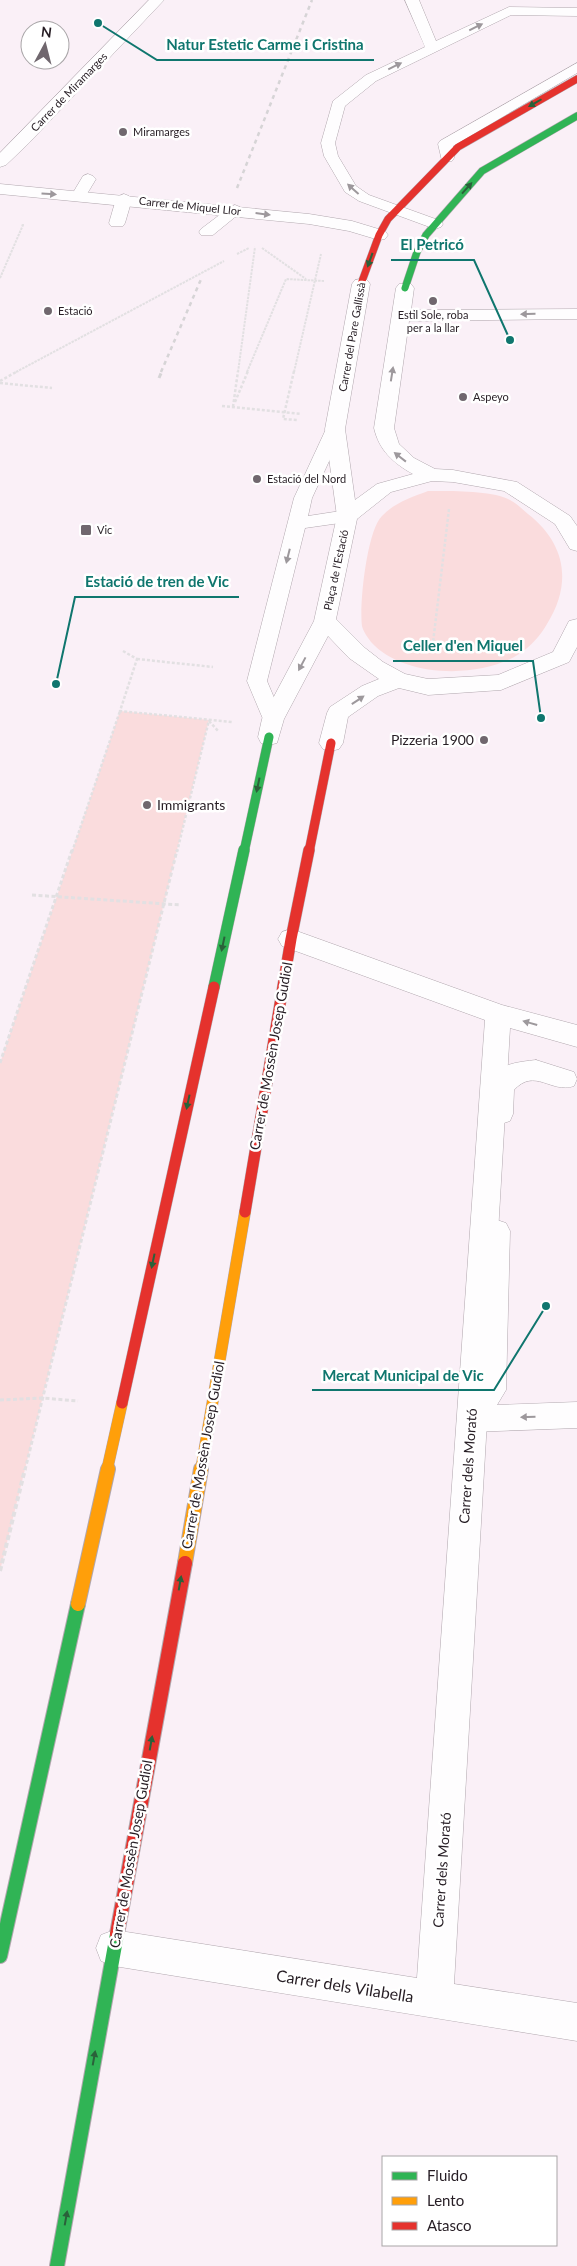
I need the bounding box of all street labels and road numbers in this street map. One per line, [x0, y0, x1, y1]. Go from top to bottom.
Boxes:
street label: Carrer de Miramarges [28, 49, 110, 134]
street label: Carrer de Miquel Llor [138, 194, 242, 217]
street label: Carrer del Pare Gallissà [335, 281, 368, 393]
street label: Plaça de l'Estació [321, 528, 350, 612]
street label: Carrer de Mossèn Josep Gudiol [246, 960, 295, 1151]
street label: Carrer de Mossèn Josep Gudiol [178, 1359, 227, 1550]
street label: Carrer dels Morató [455, 1408, 480, 1524]
street label: Carrer de Mossèn Josep Gudiol [106, 1758, 155, 1949]
street label: Carrer dels Morató [429, 1812, 454, 1928]
street label: Carrer dels Vilabella [275, 1965, 415, 2006]

